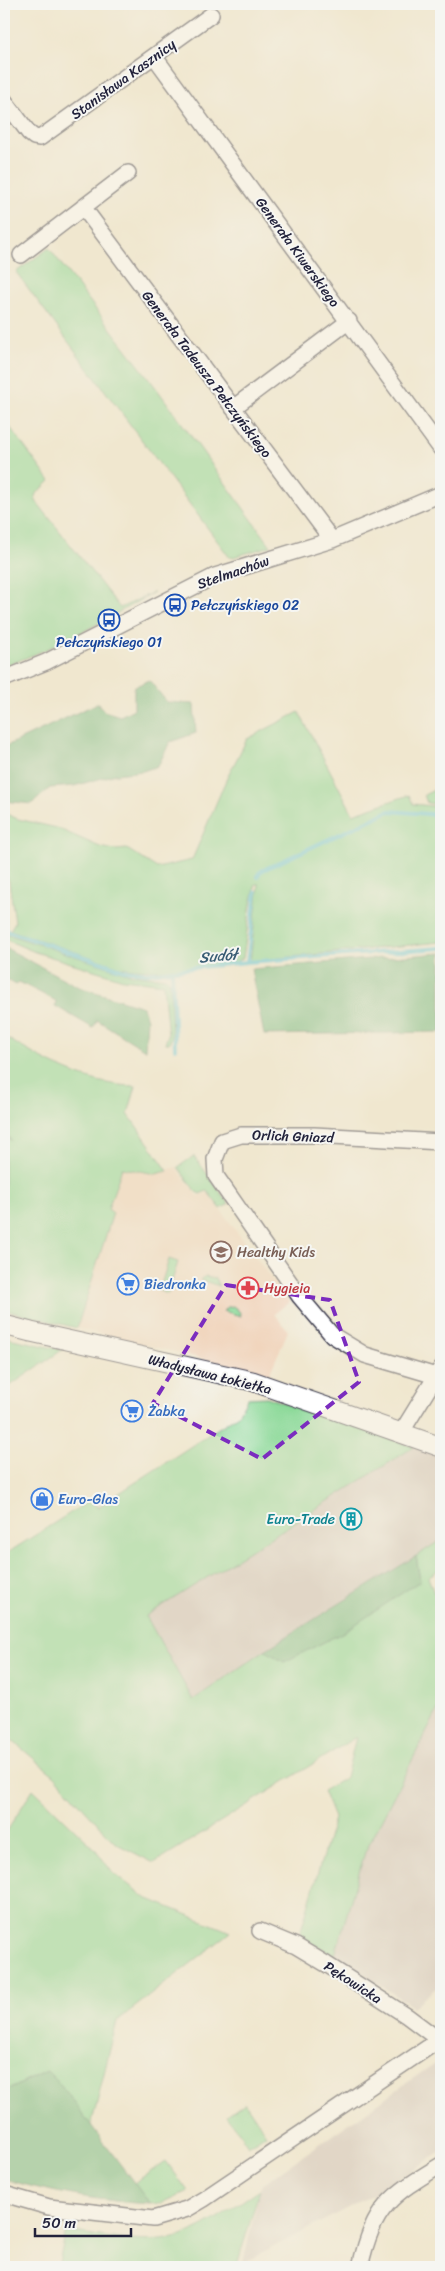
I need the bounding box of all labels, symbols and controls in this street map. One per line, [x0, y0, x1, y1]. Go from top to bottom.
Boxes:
street label: Stanisława Kasznicy [65, 32, 182, 126]
street label: Generała Kiwerskiego [249, 192, 346, 313]
street label: Generała Tadeusza Pełczyńskiego [135, 285, 278, 464]
street label: Stelmachów [194, 548, 273, 596]
bus stop icon: Pełczyńskiego 02 [163, 593, 187, 617]
place label: Pełczyńskiego 02 [191, 593, 299, 618]
bus stop icon: Pełczyńskiego 01 [97, 608, 121, 632]
place label: Pełczyńskiego 01 [56, 630, 162, 655]
water label: Sudół [198, 941, 241, 971]
street label: Orlich Gniazd [252, 1123, 336, 1150]
school or university icon: Healthy Kids [209, 1240, 233, 1264]
place label: Healthy Kids [237, 1240, 315, 1265]
supermarket icon: Biedronka [116, 1272, 140, 1296]
place label: Biedronka [144, 1272, 206, 1297]
pharmacy icon: Hygieia [236, 1276, 260, 1300]
place label: Hygieia [264, 1276, 310, 1301]
street label: Władysława Łokietka [145, 1347, 274, 1402]
supermarket icon: Żabka [120, 1399, 144, 1423]
place label: Żabka [148, 1399, 186, 1424]
shop icon: Euro-Glas [30, 1487, 54, 1511]
place label: Euro-Glas [58, 1487, 118, 1512]
place label: Euro-Trade [267, 1507, 335, 1532]
building icon: Euro-Trade [339, 1507, 363, 1531]
street label: Pękowicka [319, 1954, 387, 2011]
scale bar [35, 2206, 131, 2238]
text: 50 m [42, 2210, 77, 2236]

